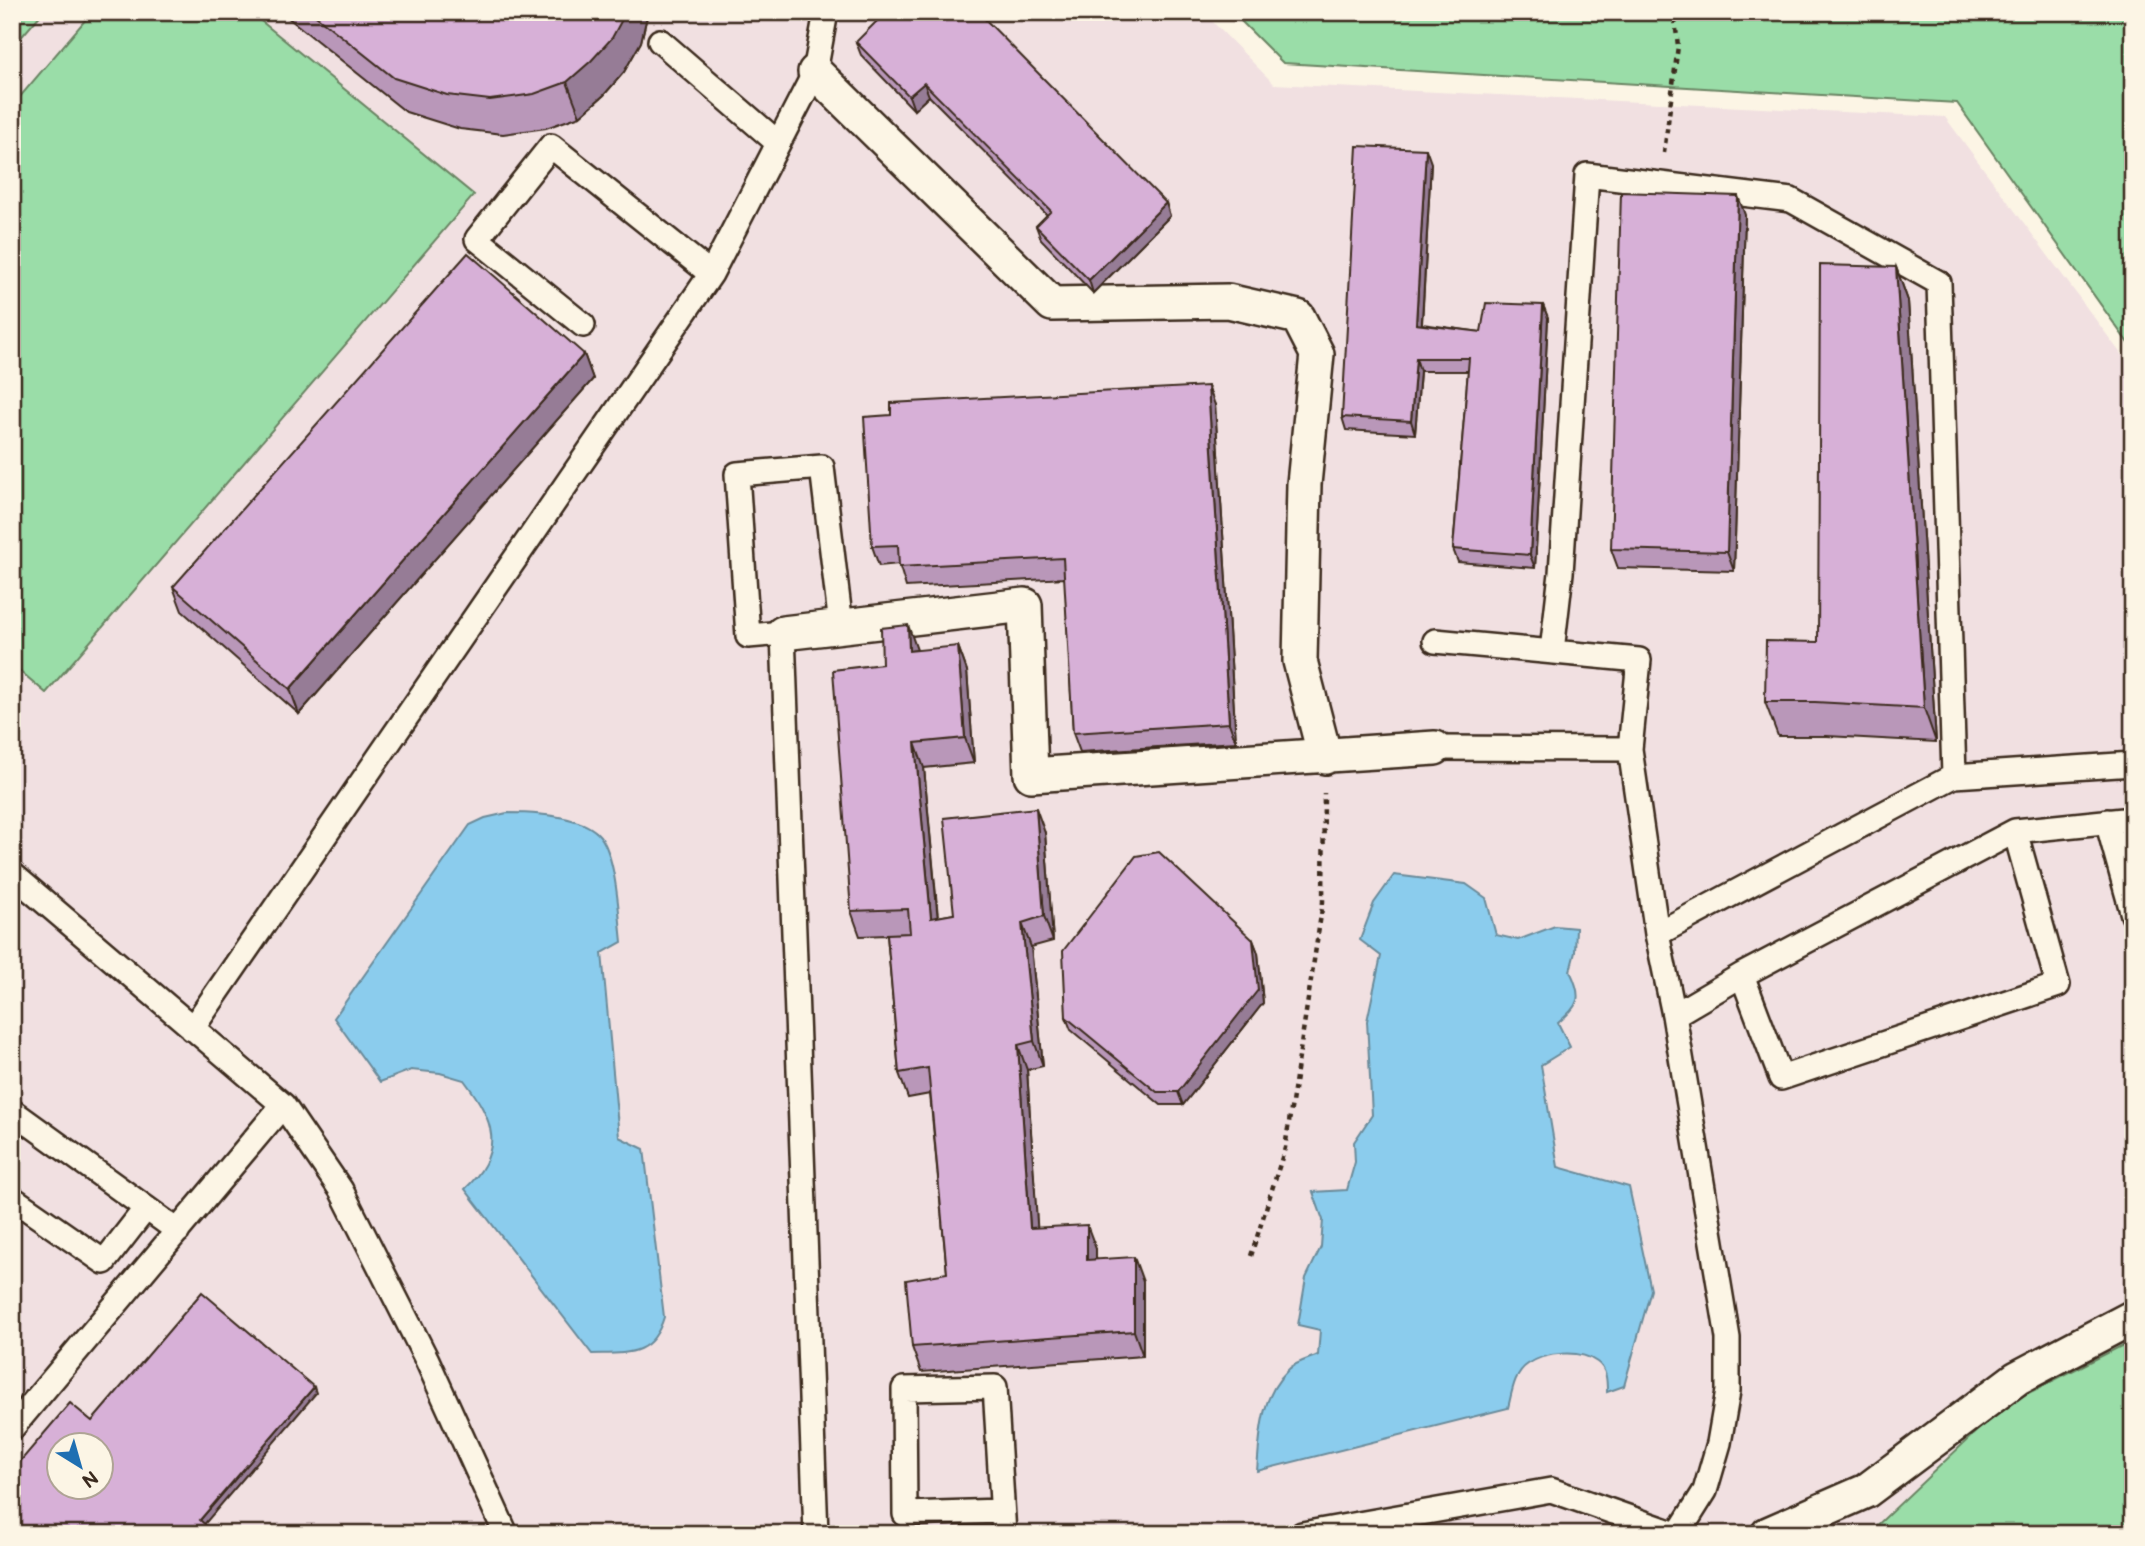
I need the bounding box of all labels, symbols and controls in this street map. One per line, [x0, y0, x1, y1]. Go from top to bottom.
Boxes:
north arrow [46, 1430, 116, 1500]
text: N [77, 1465, 102, 1492]

